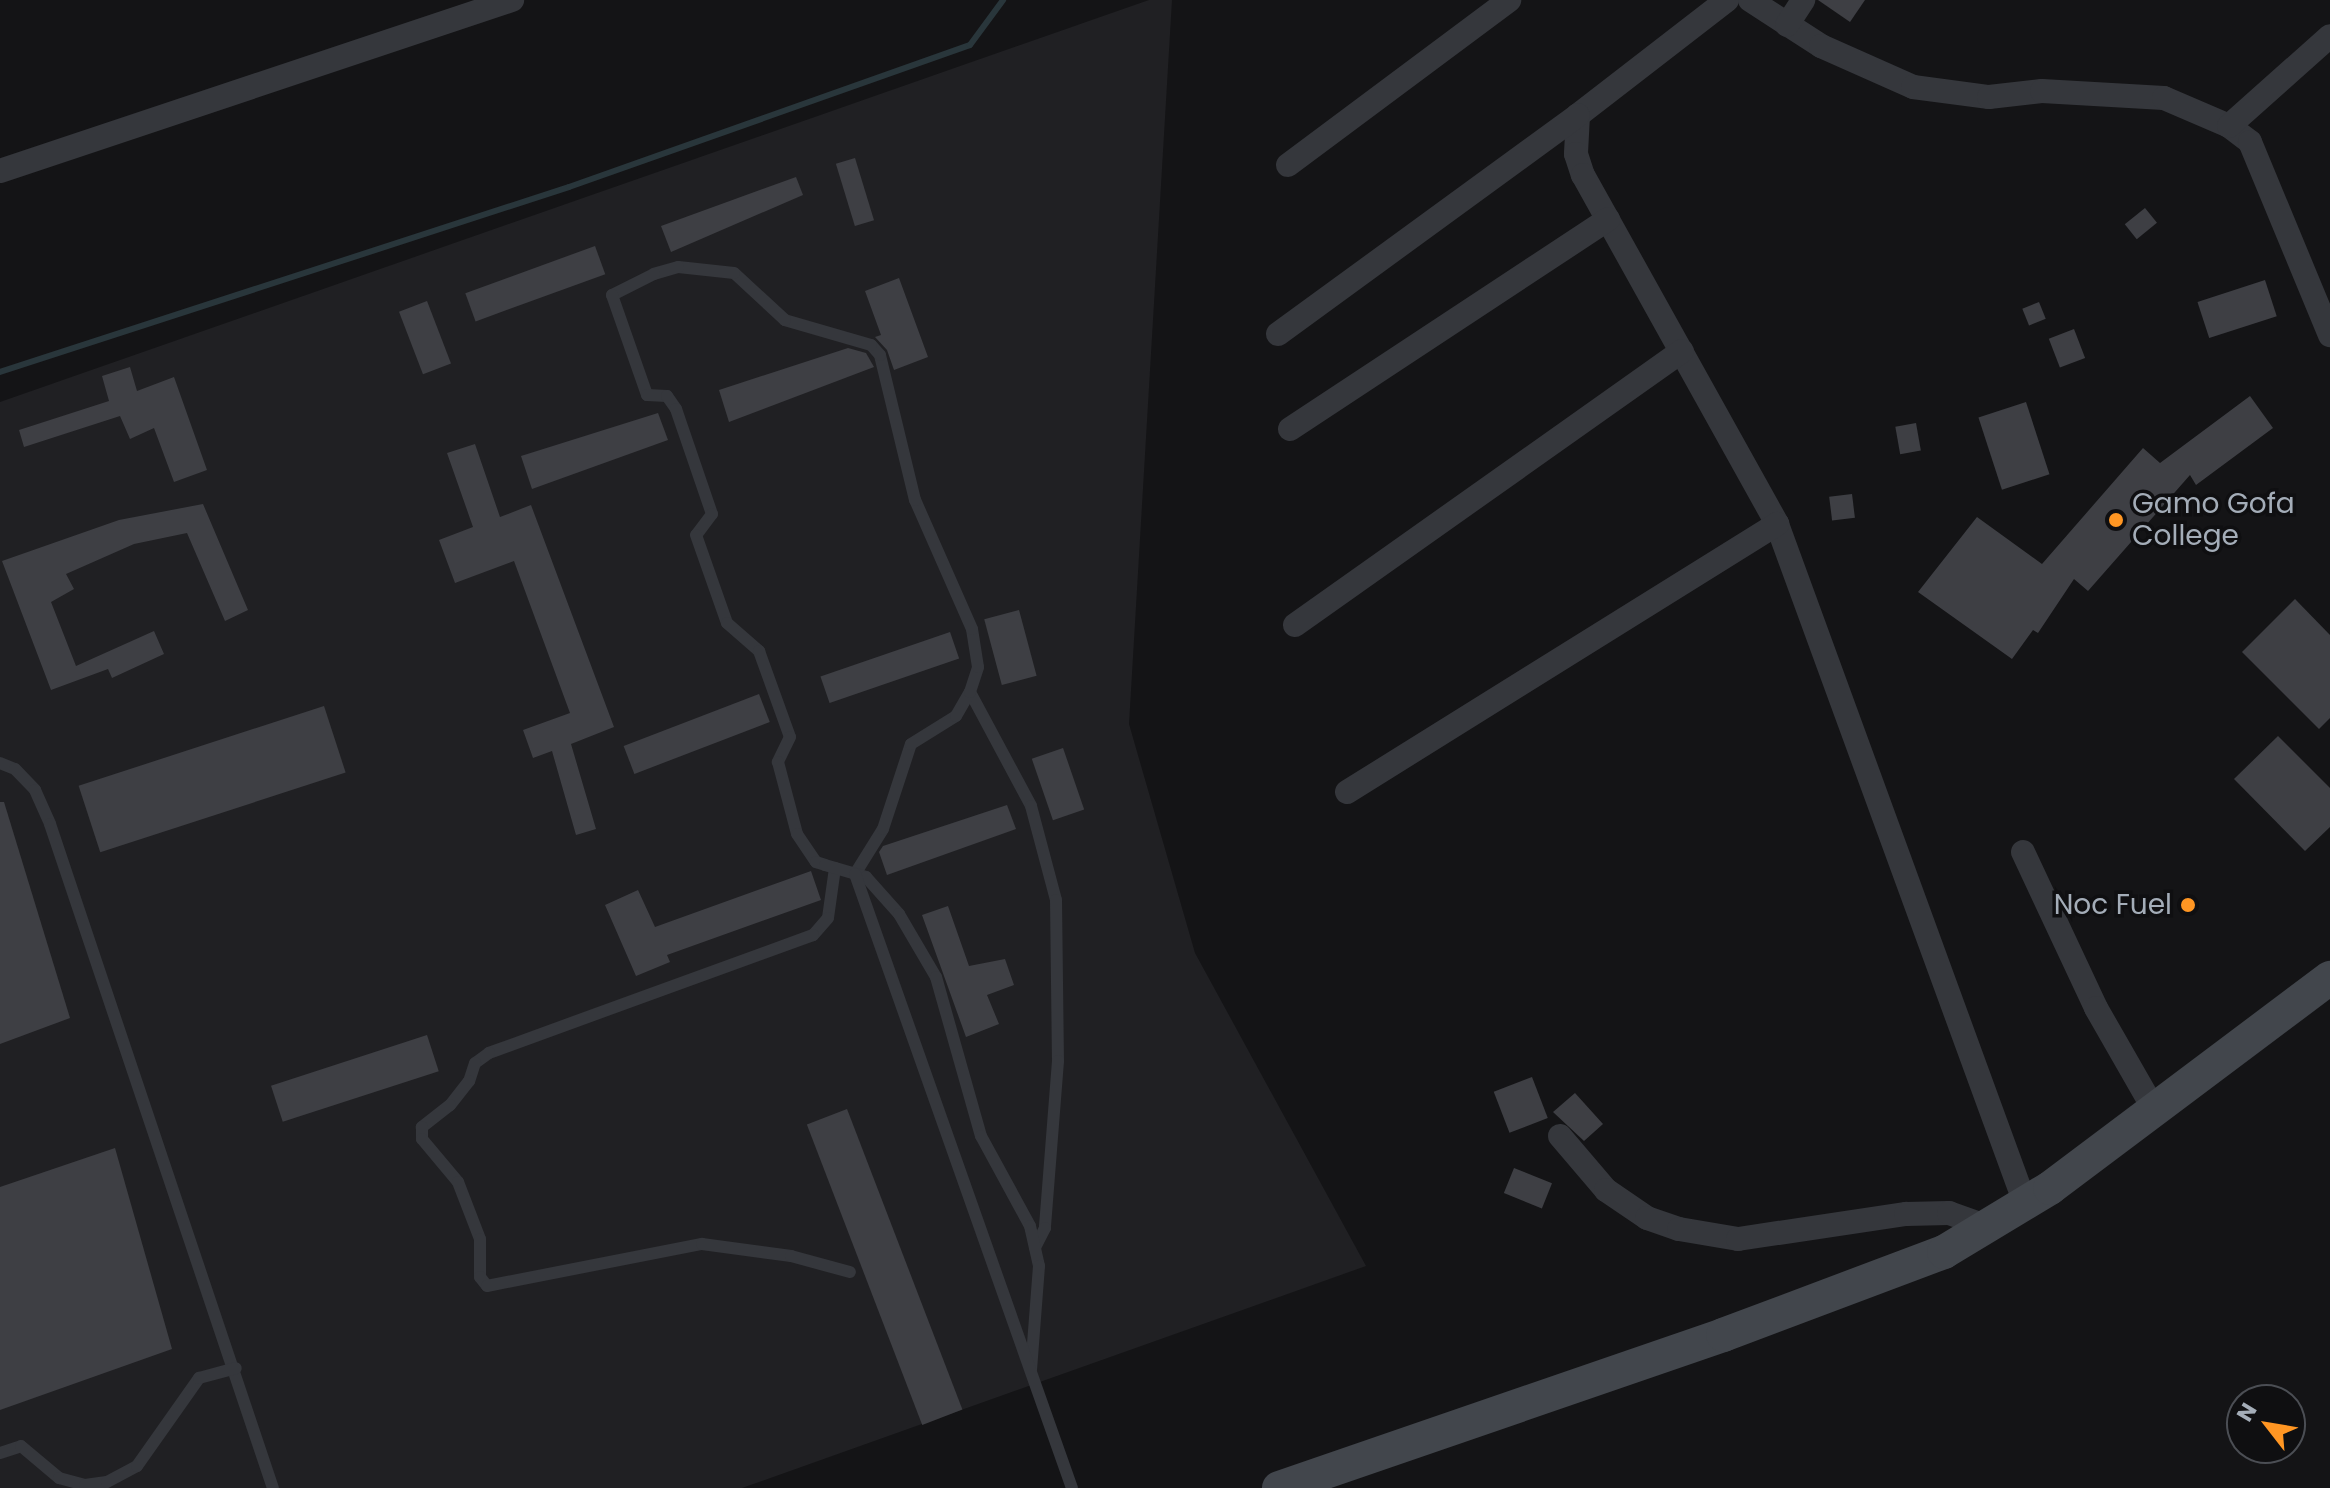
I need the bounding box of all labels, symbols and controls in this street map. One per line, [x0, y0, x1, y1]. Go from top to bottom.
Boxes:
place label: Gamo Gofa College [2132, 487, 2295, 553]
marker: Gamo Gofa College [2107, 511, 2125, 529]
place label: Noc Fuel [2054, 888, 2172, 922]
marker: Noc Fuel [2179, 896, 2197, 914]
north arrow [2226, 1384, 2306, 1464]
text: N [2229, 1397, 2264, 1427]

